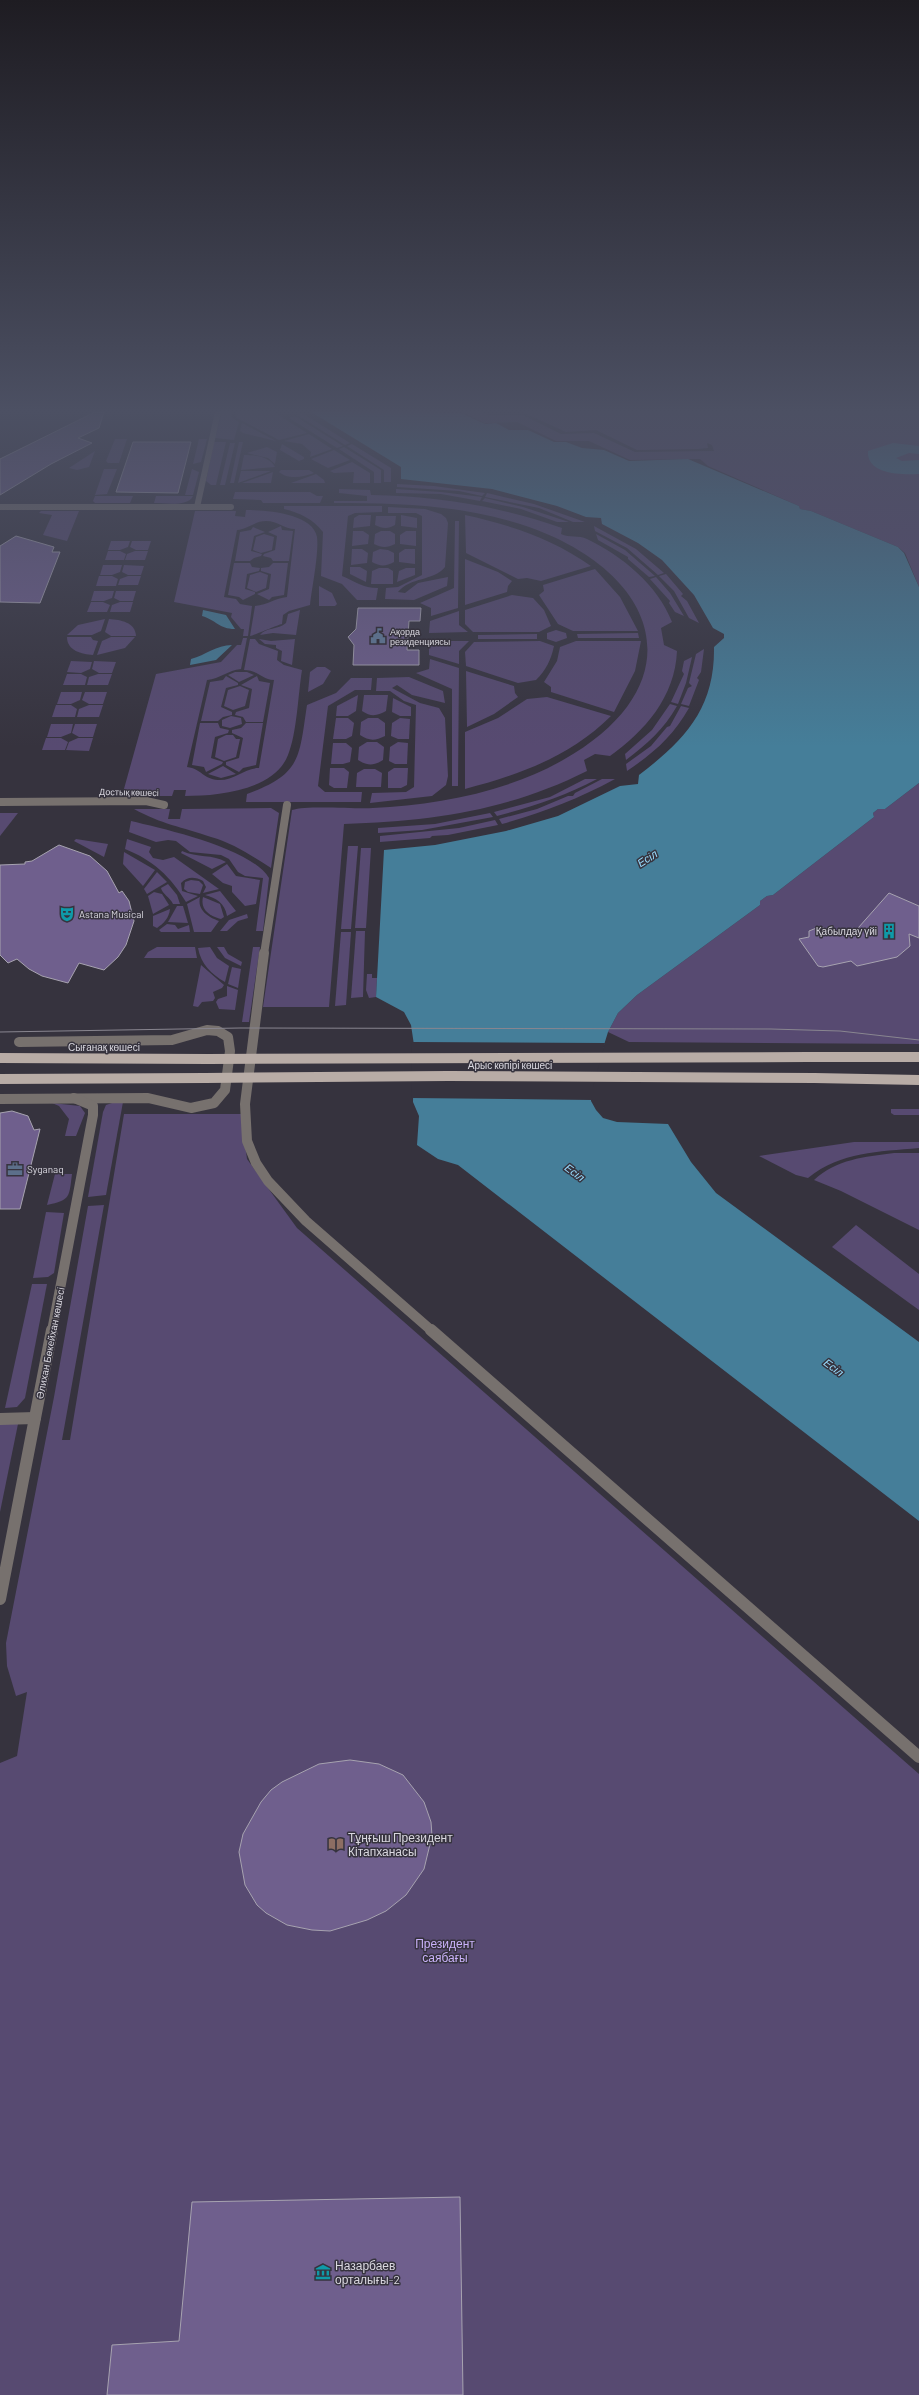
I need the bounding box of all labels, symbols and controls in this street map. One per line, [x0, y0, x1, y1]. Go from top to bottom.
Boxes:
place label: Ақорда резиденциясы [390, 626, 450, 647]
public building icon: Ақорда резиденциясы [369, 627, 387, 645]
street label: Достық көшесі [99, 786, 159, 798]
water label: Есіл [634, 847, 660, 869]
theatre icon: Astana Musical [58, 905, 76, 923]
place label: Astana Musical [79, 908, 144, 920]
building icon: Қабылдау үйі [880, 922, 898, 940]
place label: Қабылдау үйі [816, 925, 877, 937]
street label: Сығанақ көшесі [68, 1041, 140, 1053]
street label: Арыс көпірі көшесі [468, 1059, 552, 1071]
office icon: Syganaq [6, 1160, 24, 1178]
water label: Есіл [563, 1160, 587, 1184]
place label: Syganaq [27, 1163, 64, 1175]
street label: Әлихан Бөкейхан көшесі [33, 1286, 67, 1400]
water label: Есіл [822, 1355, 846, 1379]
place label: Тұңғыш Президент Кітапханасы [348, 1830, 453, 1858]
library icon: Тұңғыш Президент Кітапханасы [327, 1835, 345, 1853]
park label: Президент саябағы [415, 1936, 475, 1964]
place label: Назарбаев орталығы-2 [335, 2258, 400, 2287]
museum icon: Назарбаев орталығы-2 [314, 2263, 332, 2281]

